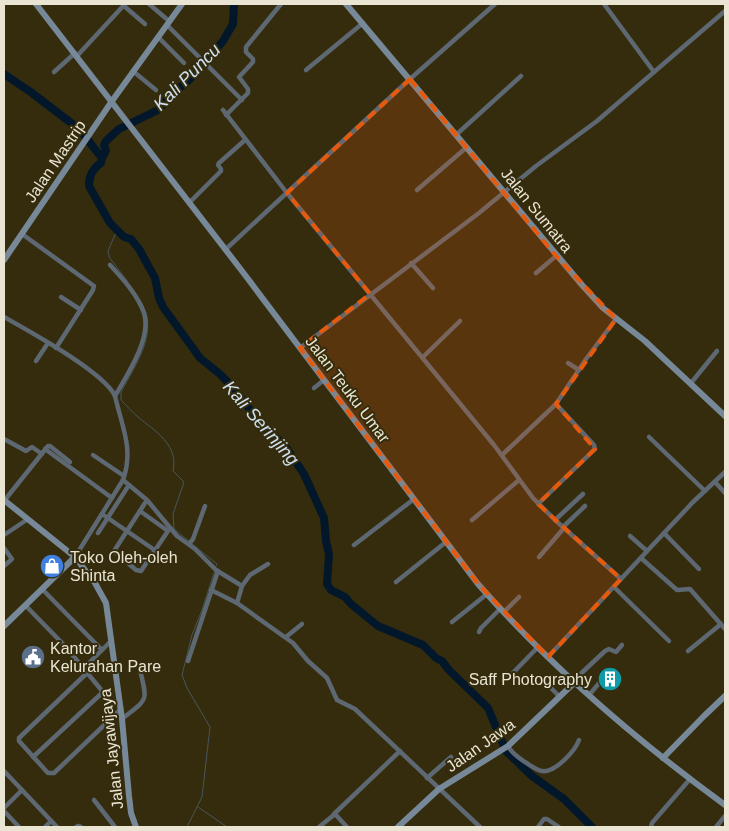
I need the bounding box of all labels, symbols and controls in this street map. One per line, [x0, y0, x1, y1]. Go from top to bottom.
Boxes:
water label: Kali Puncu [150, 40, 224, 114]
street label: Jalan Mastrip [22, 117, 89, 205]
street label: Jalan Sumatra [498, 165, 576, 256]
street label: Jalan Teuku Umar [302, 333, 394, 446]
water label: Kali Serinjing [219, 377, 303, 469]
place label: Toko Oleh-oleh Shinta [70, 549, 178, 584]
shop icon: Toko Oleh-oleh Shinta [39, 553, 65, 579]
place label: Kantor Kelurahan Pare [50, 640, 161, 675]
public building icon: Kantor Kelurahan Pare [20, 644, 46, 670]
building icon: Saff Photography [597, 666, 623, 692]
place label: Saff Photography [469, 671, 592, 688]
street label: Jalan Jayawijaya [97, 688, 126, 810]
street label: Jalan Jawa [443, 715, 518, 775]

